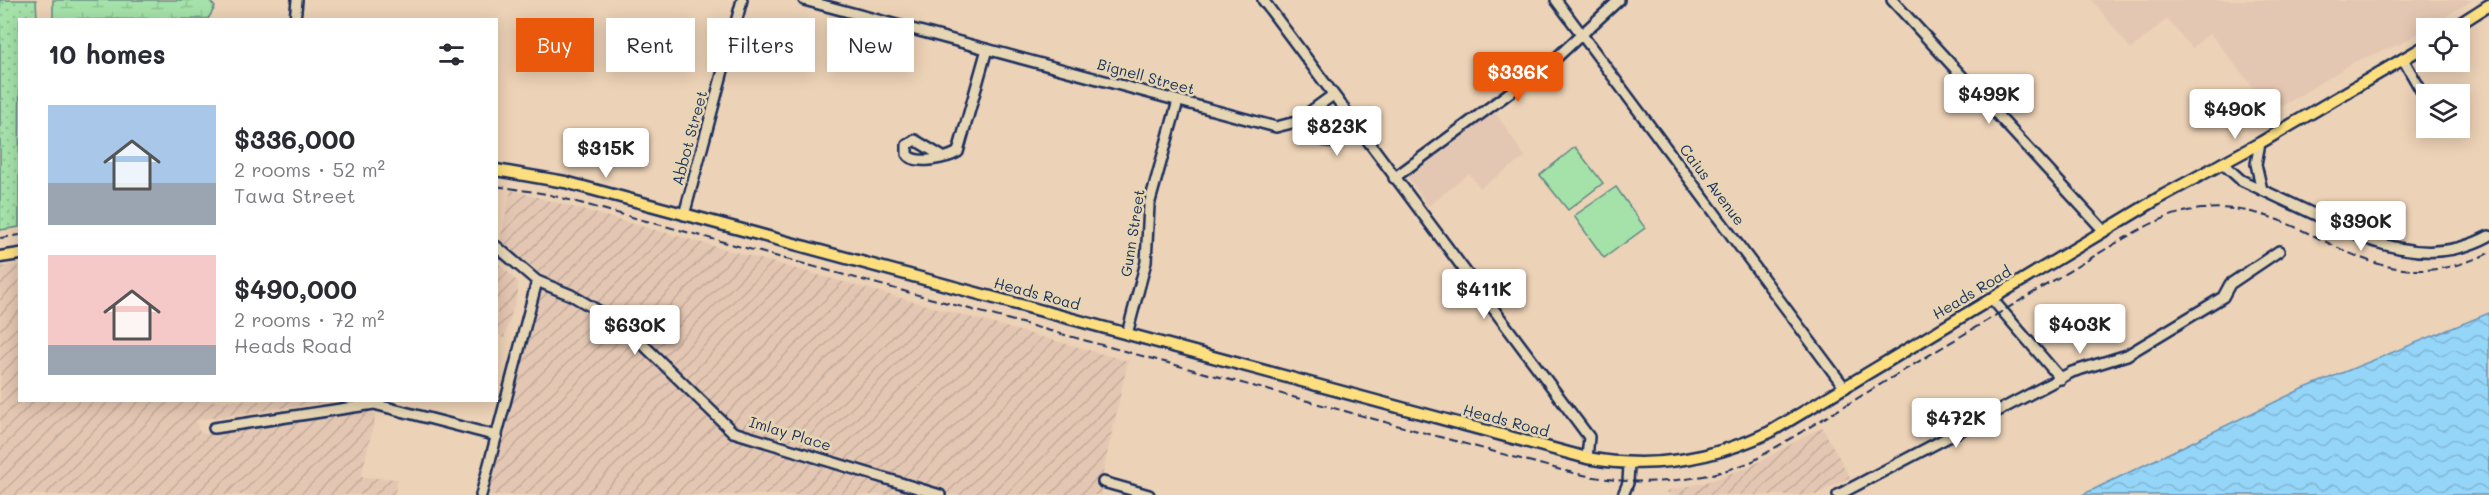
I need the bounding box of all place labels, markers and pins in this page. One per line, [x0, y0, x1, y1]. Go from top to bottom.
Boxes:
pin: $336K [1476, 52, 1560, 103]
pin: $499K [1947, 74, 2031, 125]
pin: $490K [2193, 89, 2277, 140]
pin: $823K [1295, 106, 1379, 157]
pin: $315K [564, 128, 648, 179]
pin: $390K [2319, 201, 2403, 252]
pin: $411K [1442, 269, 1526, 320]
pin: $403K [2038, 304, 2122, 355]
pin: $630K [593, 305, 677, 356]
pin: $472K [1914, 398, 1998, 449]

